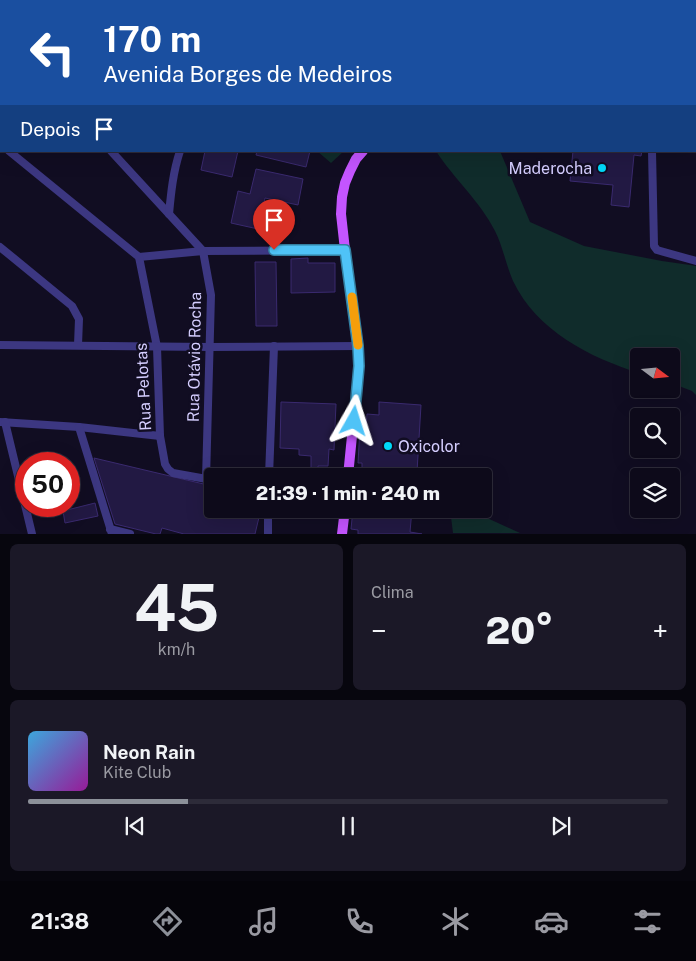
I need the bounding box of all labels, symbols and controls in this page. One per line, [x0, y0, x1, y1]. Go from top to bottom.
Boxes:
text: 170 m [103, 19, 201, 60]
icon: left [20, 20, 85, 85]
text: Avenida Borges de Medeiros [103, 61, 392, 87]
icon: arrive [90, 115, 118, 143]
text: Depois [20, 118, 80, 140]
place label: Maderocha [509, 159, 592, 178]
marker: Maderocha [596, 162, 608, 174]
pin [253, 199, 295, 250]
icon: arrive [260, 206, 288, 234]
street label: Rua Otávio Rocha [184, 292, 205, 422]
street label: Rua Pelotas [132, 343, 155, 431]
north arrow [630, 348, 680, 398]
map controls [630, 348, 680, 518]
position arrow [327, 394, 379, 446]
button: search [630, 408, 680, 458]
place label: Oxicolor [398, 437, 460, 456]
marker: Oxicolor [382, 440, 394, 452]
speed limit sign: 50 [15, 452, 80, 517]
button: layers [630, 468, 680, 518]
text: 21:39 · 1 min · 240 m [256, 482, 440, 504]
text: 45 [134, 569, 219, 646]
text: Clima [371, 583, 414, 602]
text: 20° [485, 608, 554, 653]
text: − [371, 614, 387, 647]
text: + [652, 614, 668, 647]
text: km/h [158, 640, 195, 659]
text: Neon Rain [103, 741, 195, 763]
text: Kite Club [103, 763, 171, 782]
icon: previous [121, 812, 149, 840]
icon: pause [334, 812, 362, 840]
icon: next [547, 812, 575, 840]
icon: directions [150, 904, 185, 939]
icon: music [246, 904, 281, 939]
icon: phone [342, 904, 377, 939]
icon: climate [438, 904, 473, 939]
icon: car [534, 904, 569, 939]
icon: filters [630, 904, 665, 939]
text: 21:38 [31, 908, 89, 934]

